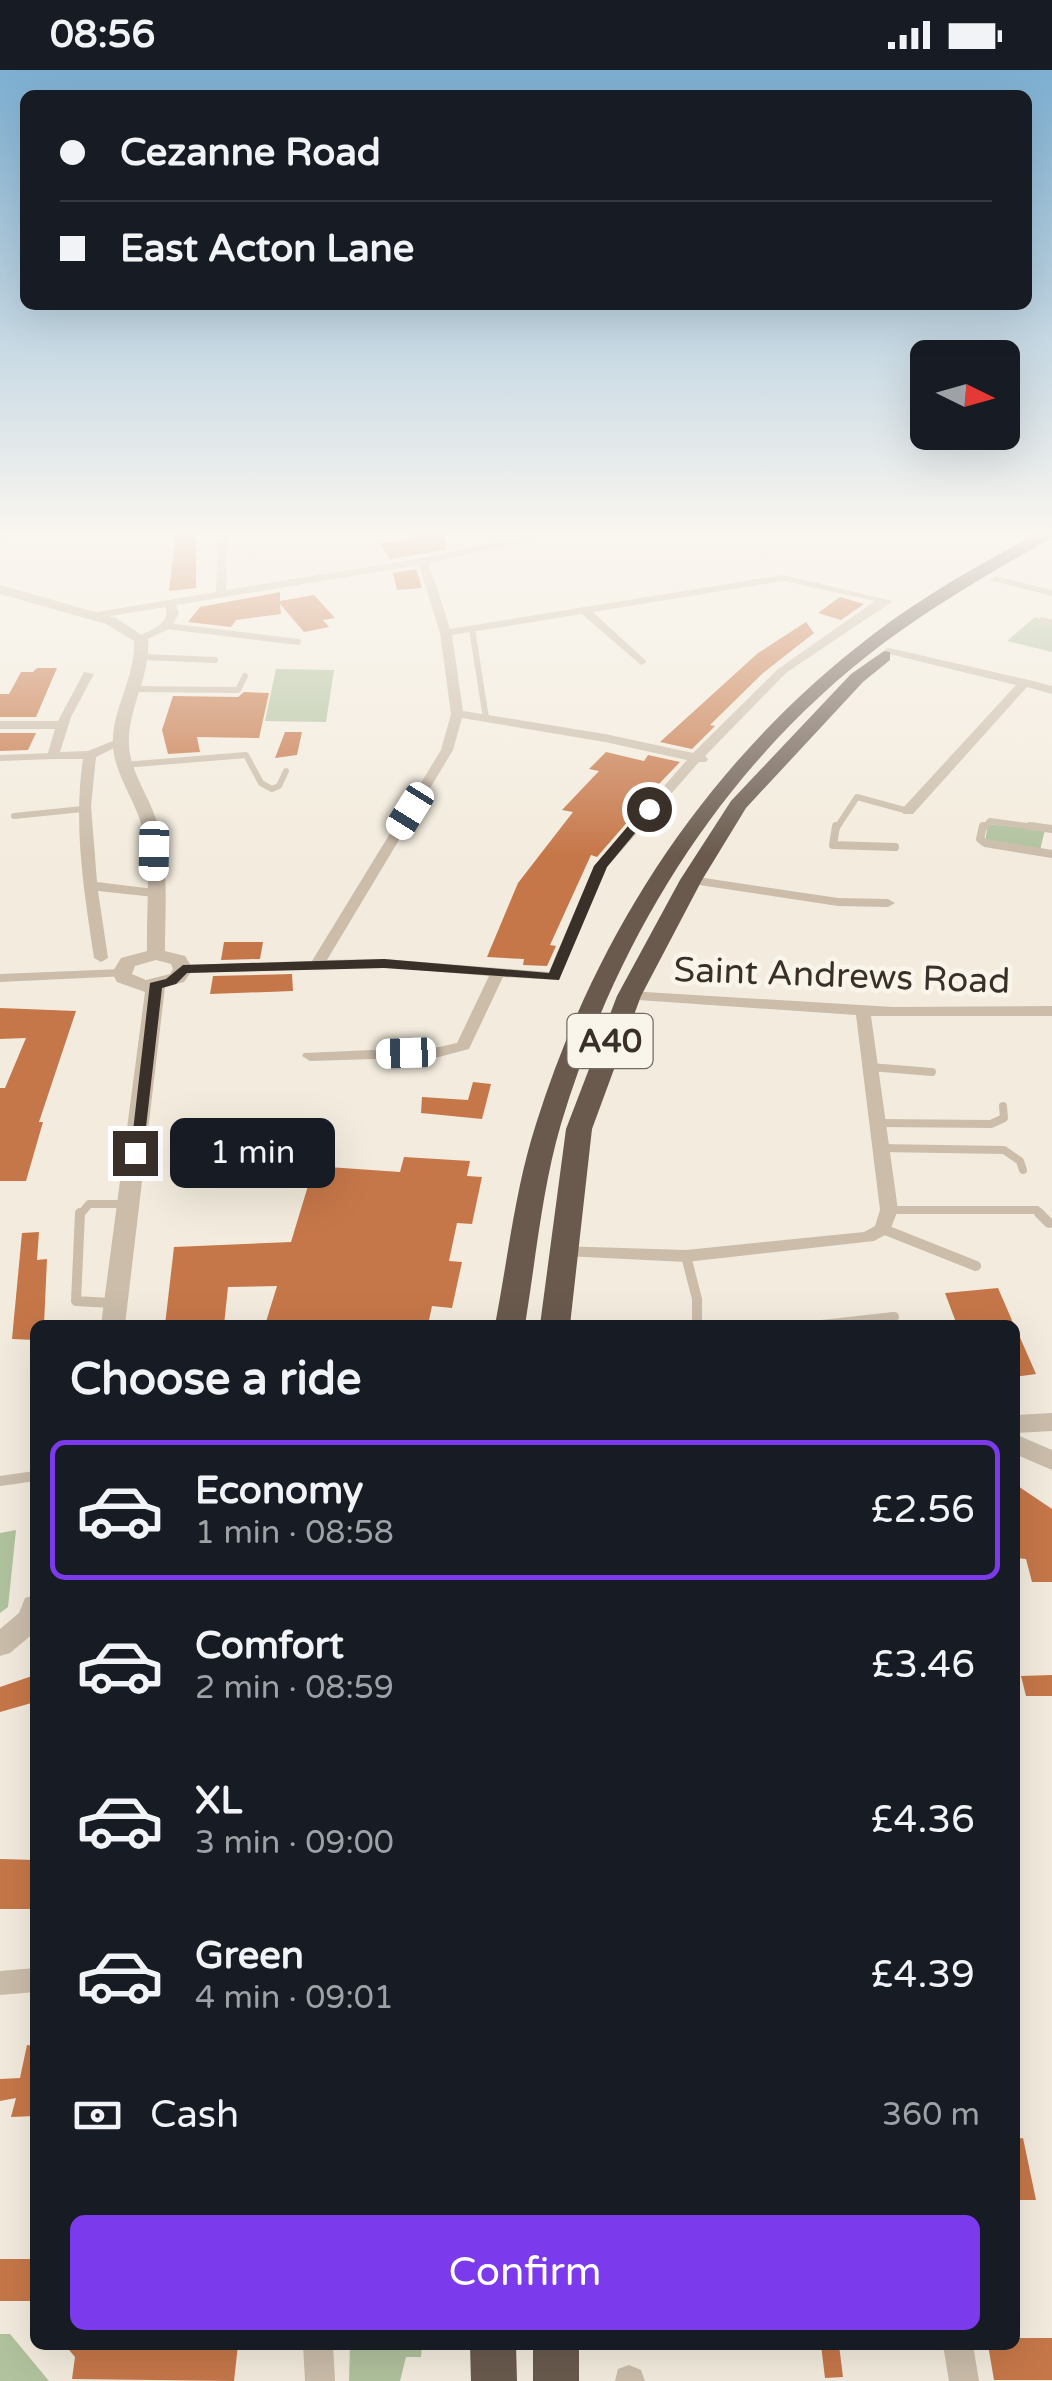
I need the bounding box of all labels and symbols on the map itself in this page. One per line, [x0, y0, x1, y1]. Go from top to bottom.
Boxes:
north arrow [910, 340, 1020, 450]
car [381, 778, 439, 844]
route start [627, 787, 672, 832]
car [138, 821, 170, 881]
street label: Saint Andrews Road [673, 949, 1011, 1003]
road number: A40 [568, 1014, 652, 1068]
car [375, 1037, 437, 1069]
callout: 1 min [170, 1118, 335, 1188]
route end [113, 1131, 158, 1176]

